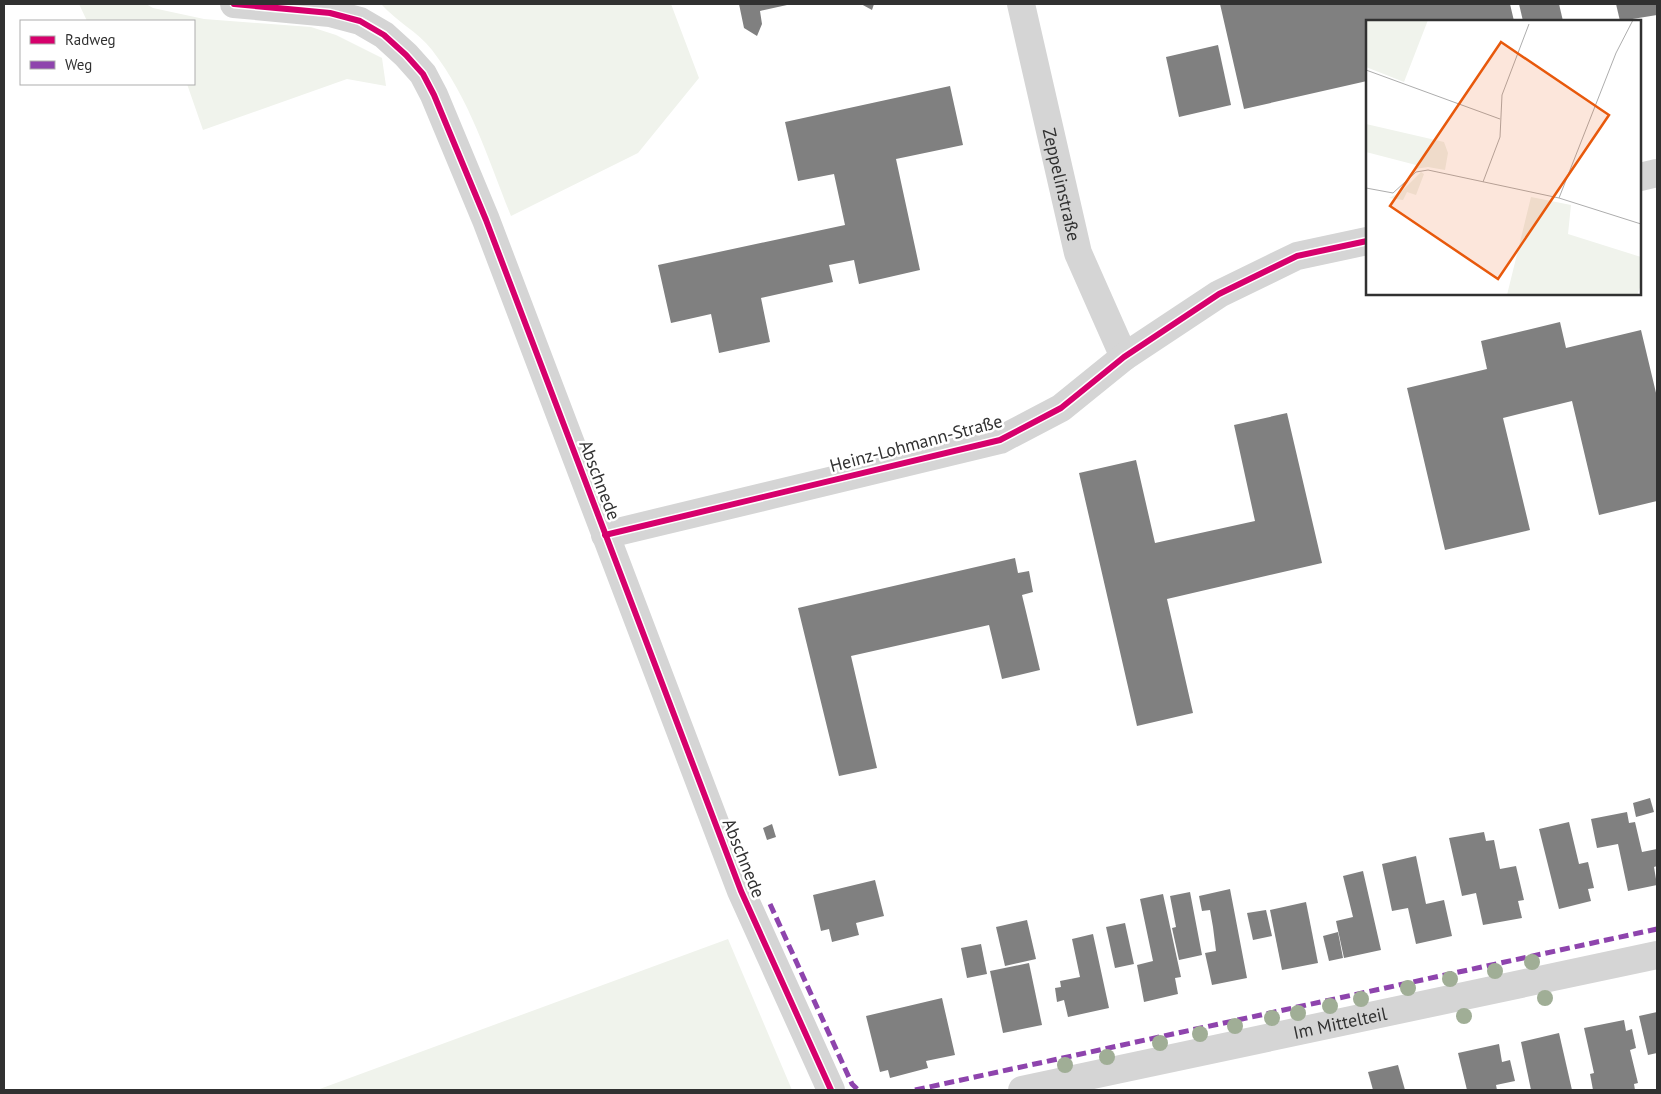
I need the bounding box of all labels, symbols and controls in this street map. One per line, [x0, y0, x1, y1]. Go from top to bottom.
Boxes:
legend [20, 20, 195, 85]
inset map [1366, 20, 1641, 295]
text: Radweg [65, 30, 116, 49]
text: Weg [65, 55, 92, 74]
street label: Zeppelinstraße [1038, 126, 1086, 243]
street label: Heinz-Lohmann-Straße [827, 409, 1005, 477]
street label: Abschnede [574, 437, 626, 523]
street label: Abschnede [718, 815, 770, 901]
street label: Im Mittelteil [1291, 1001, 1390, 1044]

